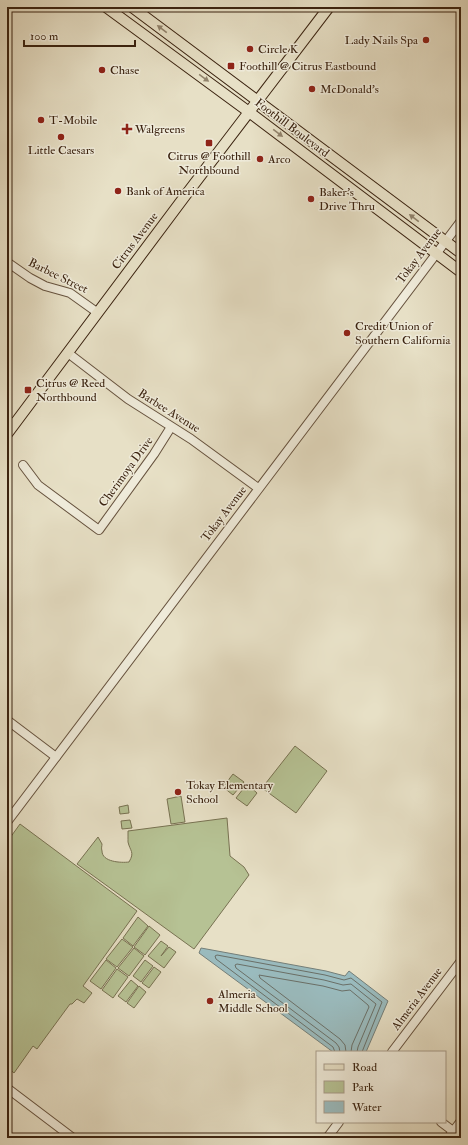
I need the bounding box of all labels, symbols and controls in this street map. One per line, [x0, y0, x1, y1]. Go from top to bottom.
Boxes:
scale bar [24, 22, 135, 48]
one-way arrow [156, 25, 167, 33]
text: 100 m [30, 29, 59, 44]
place label: Lady Nails Spa [345, 33, 419, 48]
marker: Lady Nails Spa [421, 35, 431, 45]
place label: Circle K [258, 42, 299, 57]
marker: Circle K [245, 44, 255, 54]
place label: Foothill @ Citrus Eastbound [239, 59, 376, 74]
marker: Foothill @ Citrus Eastbound [226, 61, 236, 71]
place label: Chase [110, 63, 139, 78]
marker: Chase [97, 65, 107, 75]
one-way arrow [199, 74, 210, 82]
place label: McDonald's [320, 82, 379, 97]
marker: McDonald's [307, 84, 317, 94]
street label: Foothill Boulevard [252, 95, 332, 161]
place label: T-Mobile [49, 113, 97, 128]
marker: T-Mobile [36, 115, 46, 125]
place label: Walgreens [134, 122, 185, 137]
marker: Walgreens [122, 124, 132, 134]
one-way arrow [272, 129, 283, 137]
marker: Little Caesars [56, 132, 66, 142]
marker: Citrus @ Foothill Northbound [204, 138, 214, 148]
place label: Little Caesars [28, 143, 94, 158]
place label: Citrus @ Foothill Northbound [167, 149, 251, 178]
place label: Arco [267, 152, 291, 167]
marker: Arco [255, 154, 265, 164]
place label: Bank of America [126, 184, 206, 199]
place label: Baker's Drive Thru [319, 185, 375, 214]
marker: Bank of America [113, 186, 123, 196]
marker: Baker's Drive Thru [306, 194, 316, 204]
street label: Citrus Avenue [109, 209, 161, 273]
one-way arrow [409, 214, 419, 222]
street label: Tokay Avenue [393, 225, 445, 287]
street label: Barbee Street [26, 255, 90, 297]
place label: Credit Union of Southern California [355, 319, 451, 348]
marker: Credit Union of Southern California [342, 328, 352, 338]
place label: Citrus @ Reed Northbound [36, 376, 105, 405]
marker: Citrus @ Reed Northbound [23, 385, 33, 395]
street label: Barbee Avenue [135, 386, 203, 436]
street label: Cherimoya Drive [96, 434, 156, 510]
street label: Tokay Avenue [198, 483, 250, 545]
place label: Tokay Elementary School [186, 778, 274, 807]
marker: Tokay Elementary School [173, 787, 183, 797]
street label: Almeria Avenue [388, 965, 446, 1034]
place label: Almeria Middle School [217, 987, 288, 1016]
marker: Almeria Middle School [205, 996, 215, 1006]
legend [316, 1051, 446, 1123]
text: Road [352, 1060, 377, 1075]
text: Park [352, 1080, 374, 1095]
text: Water [351, 1100, 382, 1115]

